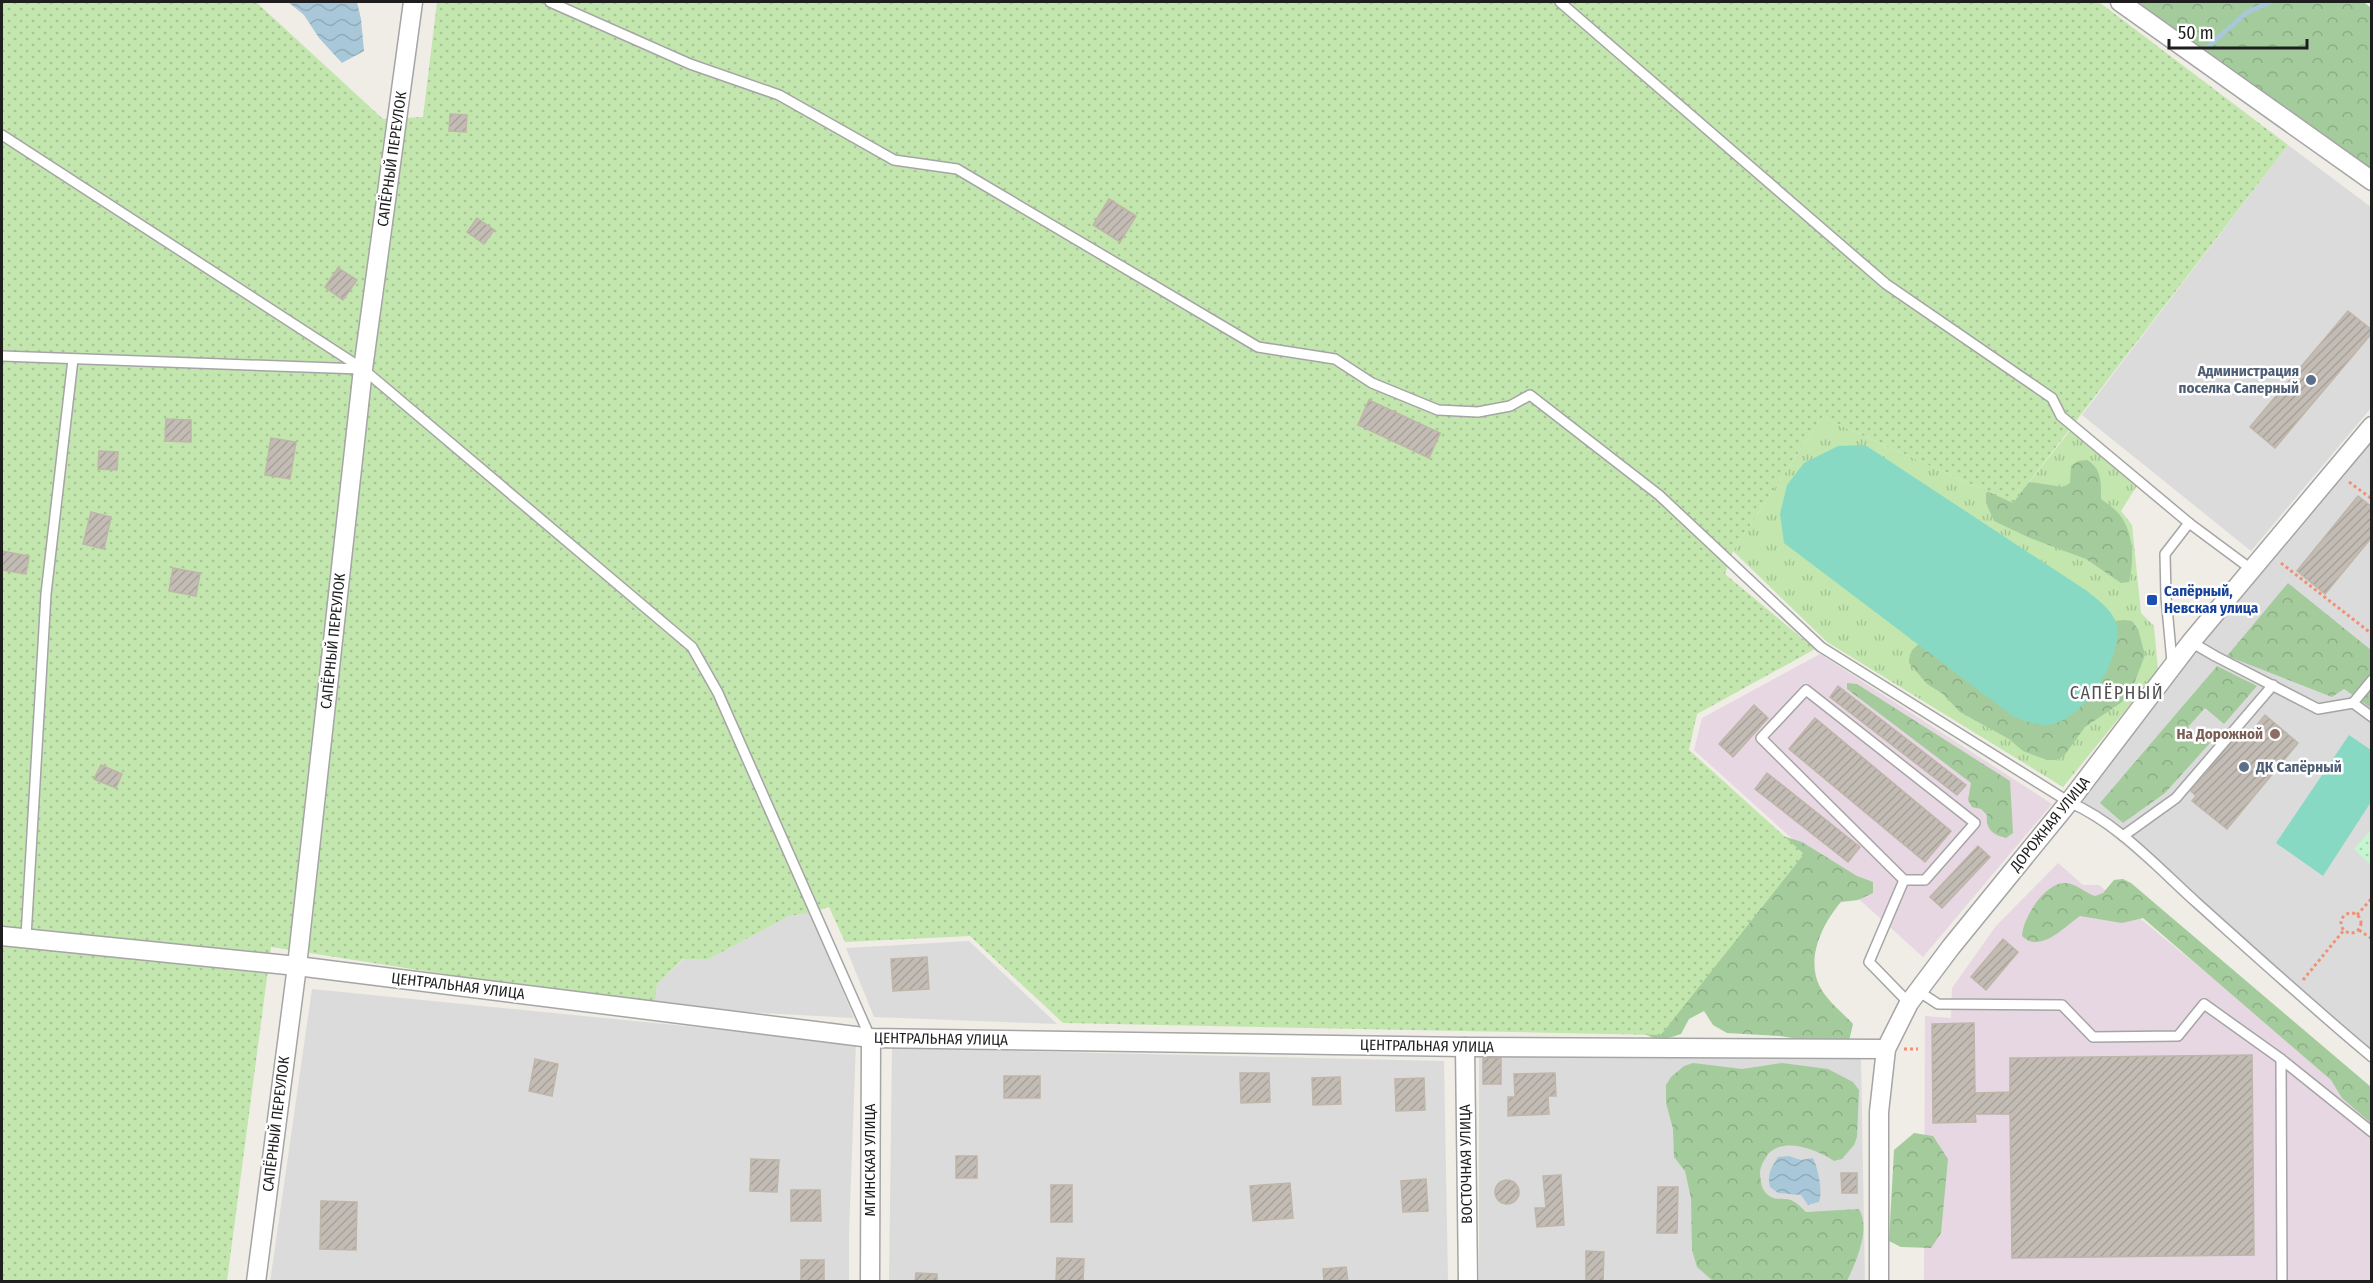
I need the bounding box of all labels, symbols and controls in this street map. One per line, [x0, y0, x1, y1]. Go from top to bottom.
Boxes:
scale bar [2169, 12, 2307, 50]
text: 50 m [2178, 22, 2214, 44]
street label: САПЁРНЫЙ ПЕРЕУЛОК [374, 90, 410, 228]
place label: Администрация поселка Саперный [2179, 362, 2299, 397]
marker: Администрация поселка Саперный [2304, 373, 2318, 387]
street label: САПЁРНЫЙ ПЕРЕУЛОК [317, 572, 349, 710]
place label: Сапёрный, Невская улица [2164, 582, 2259, 617]
marker: Сапёрный, Невская улица [2145, 593, 2159, 607]
district label: САПЁРНЫЙ [2070, 682, 2164, 704]
place label: На Дорожной [2176, 725, 2263, 743]
marker: На Дорожной [2268, 727, 2282, 741]
place label: ДК Сапёрный [2255, 758, 2342, 776]
marker: ДК Сапёрный [2237, 760, 2251, 774]
street label: ДОРОЖНАЯ УЛИЦА [2006, 773, 2094, 876]
street label: ЦЕНТРАЛЬНАЯ УЛИЦА [390, 969, 526, 1003]
street label: ЦЕНТРАЛЬНАЯ УЛИЦА [874, 1029, 1008, 1049]
street label: ЦЕНТРАЛЬНАЯ УЛИЦА [1360, 1036, 1494, 1056]
street label: САПЁРНЫЙ ПЕРЕУЛОК [259, 1055, 293, 1193]
street label: МГИНСКАЯ УЛИЦА [861, 1103, 879, 1216]
street label: ВОСТОЧНАЯ УЛИЦА [1456, 1104, 1476, 1224]

